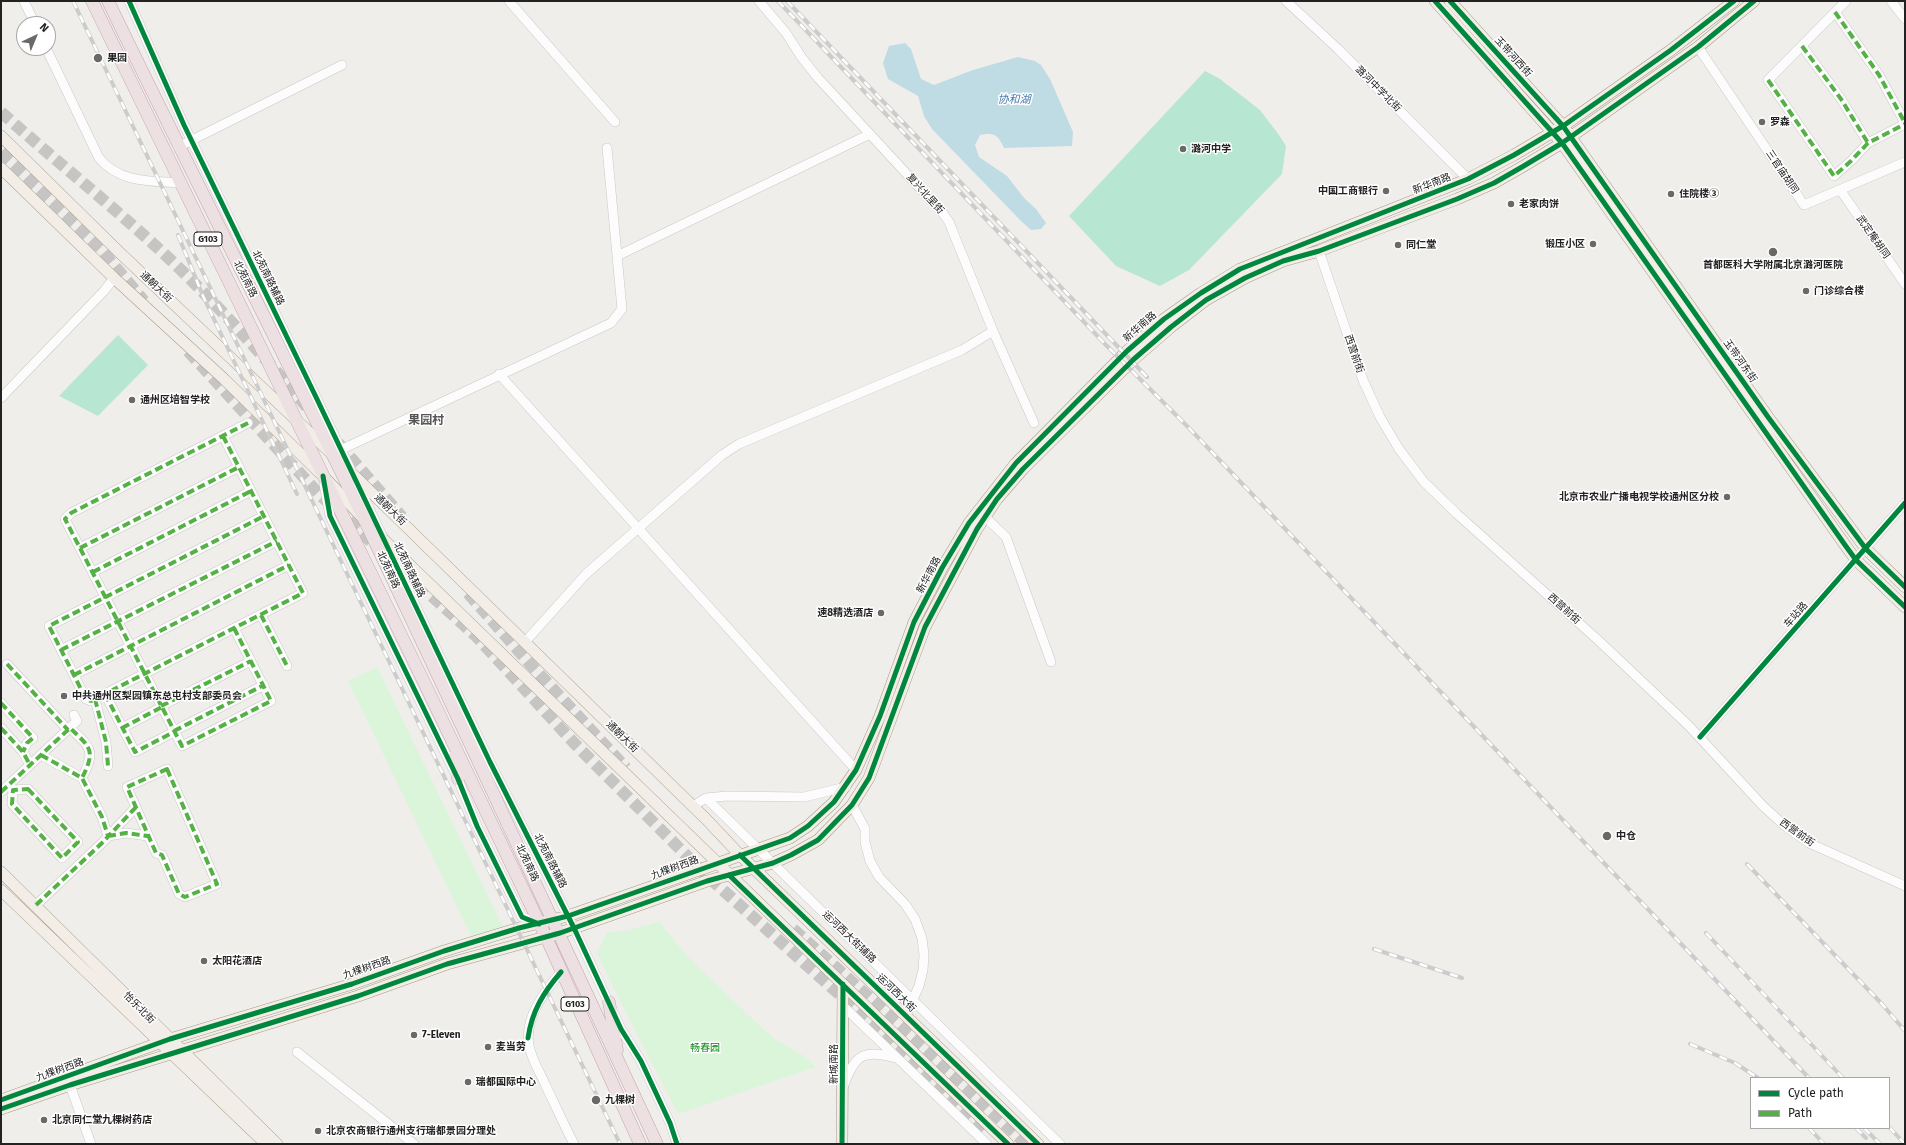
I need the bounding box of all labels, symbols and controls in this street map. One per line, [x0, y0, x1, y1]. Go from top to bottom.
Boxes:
north arrow [16, 16, 56, 56]
text: N [37, 21, 51, 35]
street label: 玉带河西街 [1492, 34, 1534, 80]
marker: 果园 [92, 52, 104, 64]
place label: 果园 [107, 52, 127, 64]
street label: 潞河中学北街 [1353, 64, 1403, 114]
water label: 协和湖 [998, 93, 1030, 107]
place label: 罗森 [1770, 116, 1790, 128]
marker: 罗森 [1757, 117, 1767, 127]
place label: 潞河中学 [1191, 143, 1231, 155]
marker: 潞河中学 [1178, 144, 1188, 154]
street label: 三官庙胡同 [1763, 148, 1801, 196]
street label: 复兴北里街 [904, 171, 946, 217]
street label: 新华南路 [1411, 171, 1453, 197]
place label: 中国工商银行 [1318, 185, 1378, 197]
marker: 中国工商银行 [1381, 186, 1391, 196]
place label: 住院楼③ [1679, 188, 1719, 200]
marker: 住院楼③ [1666, 189, 1676, 199]
place label: 老家肉饼 [1519, 198, 1559, 210]
marker: 老家肉饼 [1506, 199, 1516, 209]
street label: 武定庵胡同 [1854, 213, 1892, 261]
road number: G103 [194, 232, 222, 246]
place label: 锻压小区 [1545, 238, 1585, 250]
place label: 同仁堂 [1406, 239, 1436, 251]
marker: 锻压小区 [1588, 239, 1598, 249]
marker: 同仁堂 [1393, 240, 1403, 250]
marker: 首都医科大学附属北京潞河医院 [1767, 246, 1779, 258]
street label: 北苑南路辅路 [249, 248, 287, 308]
street label: 北苑南路 [231, 258, 259, 300]
place label: 首都医科大学附属北京潞河医院 [1703, 259, 1843, 271]
street label: 通朝大街 [137, 269, 175, 305]
place label: 门诊综合楼 [1814, 285, 1864, 297]
marker: 门诊综合楼 [1801, 286, 1811, 296]
street label: 新华南路 [1121, 309, 1159, 345]
street label: 西营前街 [1342, 333, 1366, 375]
street label: 玉带河东街 [1721, 337, 1759, 385]
place label: 通州区培智学校 [140, 394, 210, 406]
marker: 通州区培智学校 [127, 395, 137, 405]
district label: 果园村 [408, 414, 444, 428]
place label: 北京市农业广播电视学校通州区分校 [1559, 491, 1719, 503]
street label: 通朝大街 [371, 492, 409, 528]
marker: 北京市农业广播电视学校通州区分校 [1722, 492, 1732, 502]
street label: 北苑南路辅路 [391, 540, 427, 600]
street label: 北苑南路 [374, 549, 402, 591]
street label: 新华南路 [914, 555, 944, 595]
street label: 西营前街 [1545, 591, 1583, 627]
street label: 车站路 [1782, 600, 1810, 630]
place label: 速8精选酒店 [817, 607, 873, 619]
marker: 速8精选酒店 [876, 608, 886, 618]
place label: 中共通州区梨园镇东总屯村支部委员会 [72, 690, 242, 702]
marker: 中共通州区梨园镇东总屯村支部委员会 [59, 691, 69, 701]
street label: 通朝大街 [603, 719, 641, 755]
street label: 西营前街 [1777, 817, 1817, 849]
marker: 中仓 [1601, 830, 1613, 842]
place label: 中仓 [1616, 830, 1636, 842]
street label: 北苑南路辅路 [531, 832, 569, 890]
street label: 北苑南路 [513, 842, 541, 884]
street label: 九棵树西路 [649, 854, 701, 882]
street label: 运河西大街辅路 [820, 908, 878, 966]
street label: 九棵树西路 [341, 954, 393, 982]
place label: 太阳花酒店 [212, 955, 262, 967]
marker: 太阳花酒店 [199, 956, 209, 966]
street label: 运河西大街 [874, 971, 918, 1015]
street label: 怡乐北街 [121, 990, 157, 1026]
road number: G103 [561, 997, 589, 1011]
place label: 7-Eleven [422, 1029, 461, 1041]
marker: 7-Eleven [409, 1030, 419, 1040]
place label: 麦当劳 [496, 1041, 526, 1053]
marker: 麦当劳 [483, 1042, 493, 1052]
park label: 畅春园 [690, 1042, 720, 1054]
street label: 新城南路 [828, 1044, 840, 1084]
street label: 九棵树西路 [34, 1056, 86, 1084]
place label: 瑞都国际中心 [476, 1076, 536, 1088]
marker: 瑞都国际中心 [463, 1077, 473, 1087]
legend [1750, 1077, 1890, 1129]
text: Cycle path [1788, 1086, 1844, 1100]
marker: 九棵树 [590, 1094, 602, 1106]
place label: 九棵树 [605, 1094, 635, 1106]
text: Path [1788, 1106, 1812, 1120]
place label: 北京同仁堂九棵树药店 [52, 1114, 152, 1126]
marker: 北京同仁堂九棵树药店 [39, 1115, 49, 1125]
place label: 北京农商银行通州支行瑞都景园分理处 [326, 1125, 496, 1137]
marker: 北京农商银行通州支行瑞都景园分理处 [313, 1126, 323, 1136]

